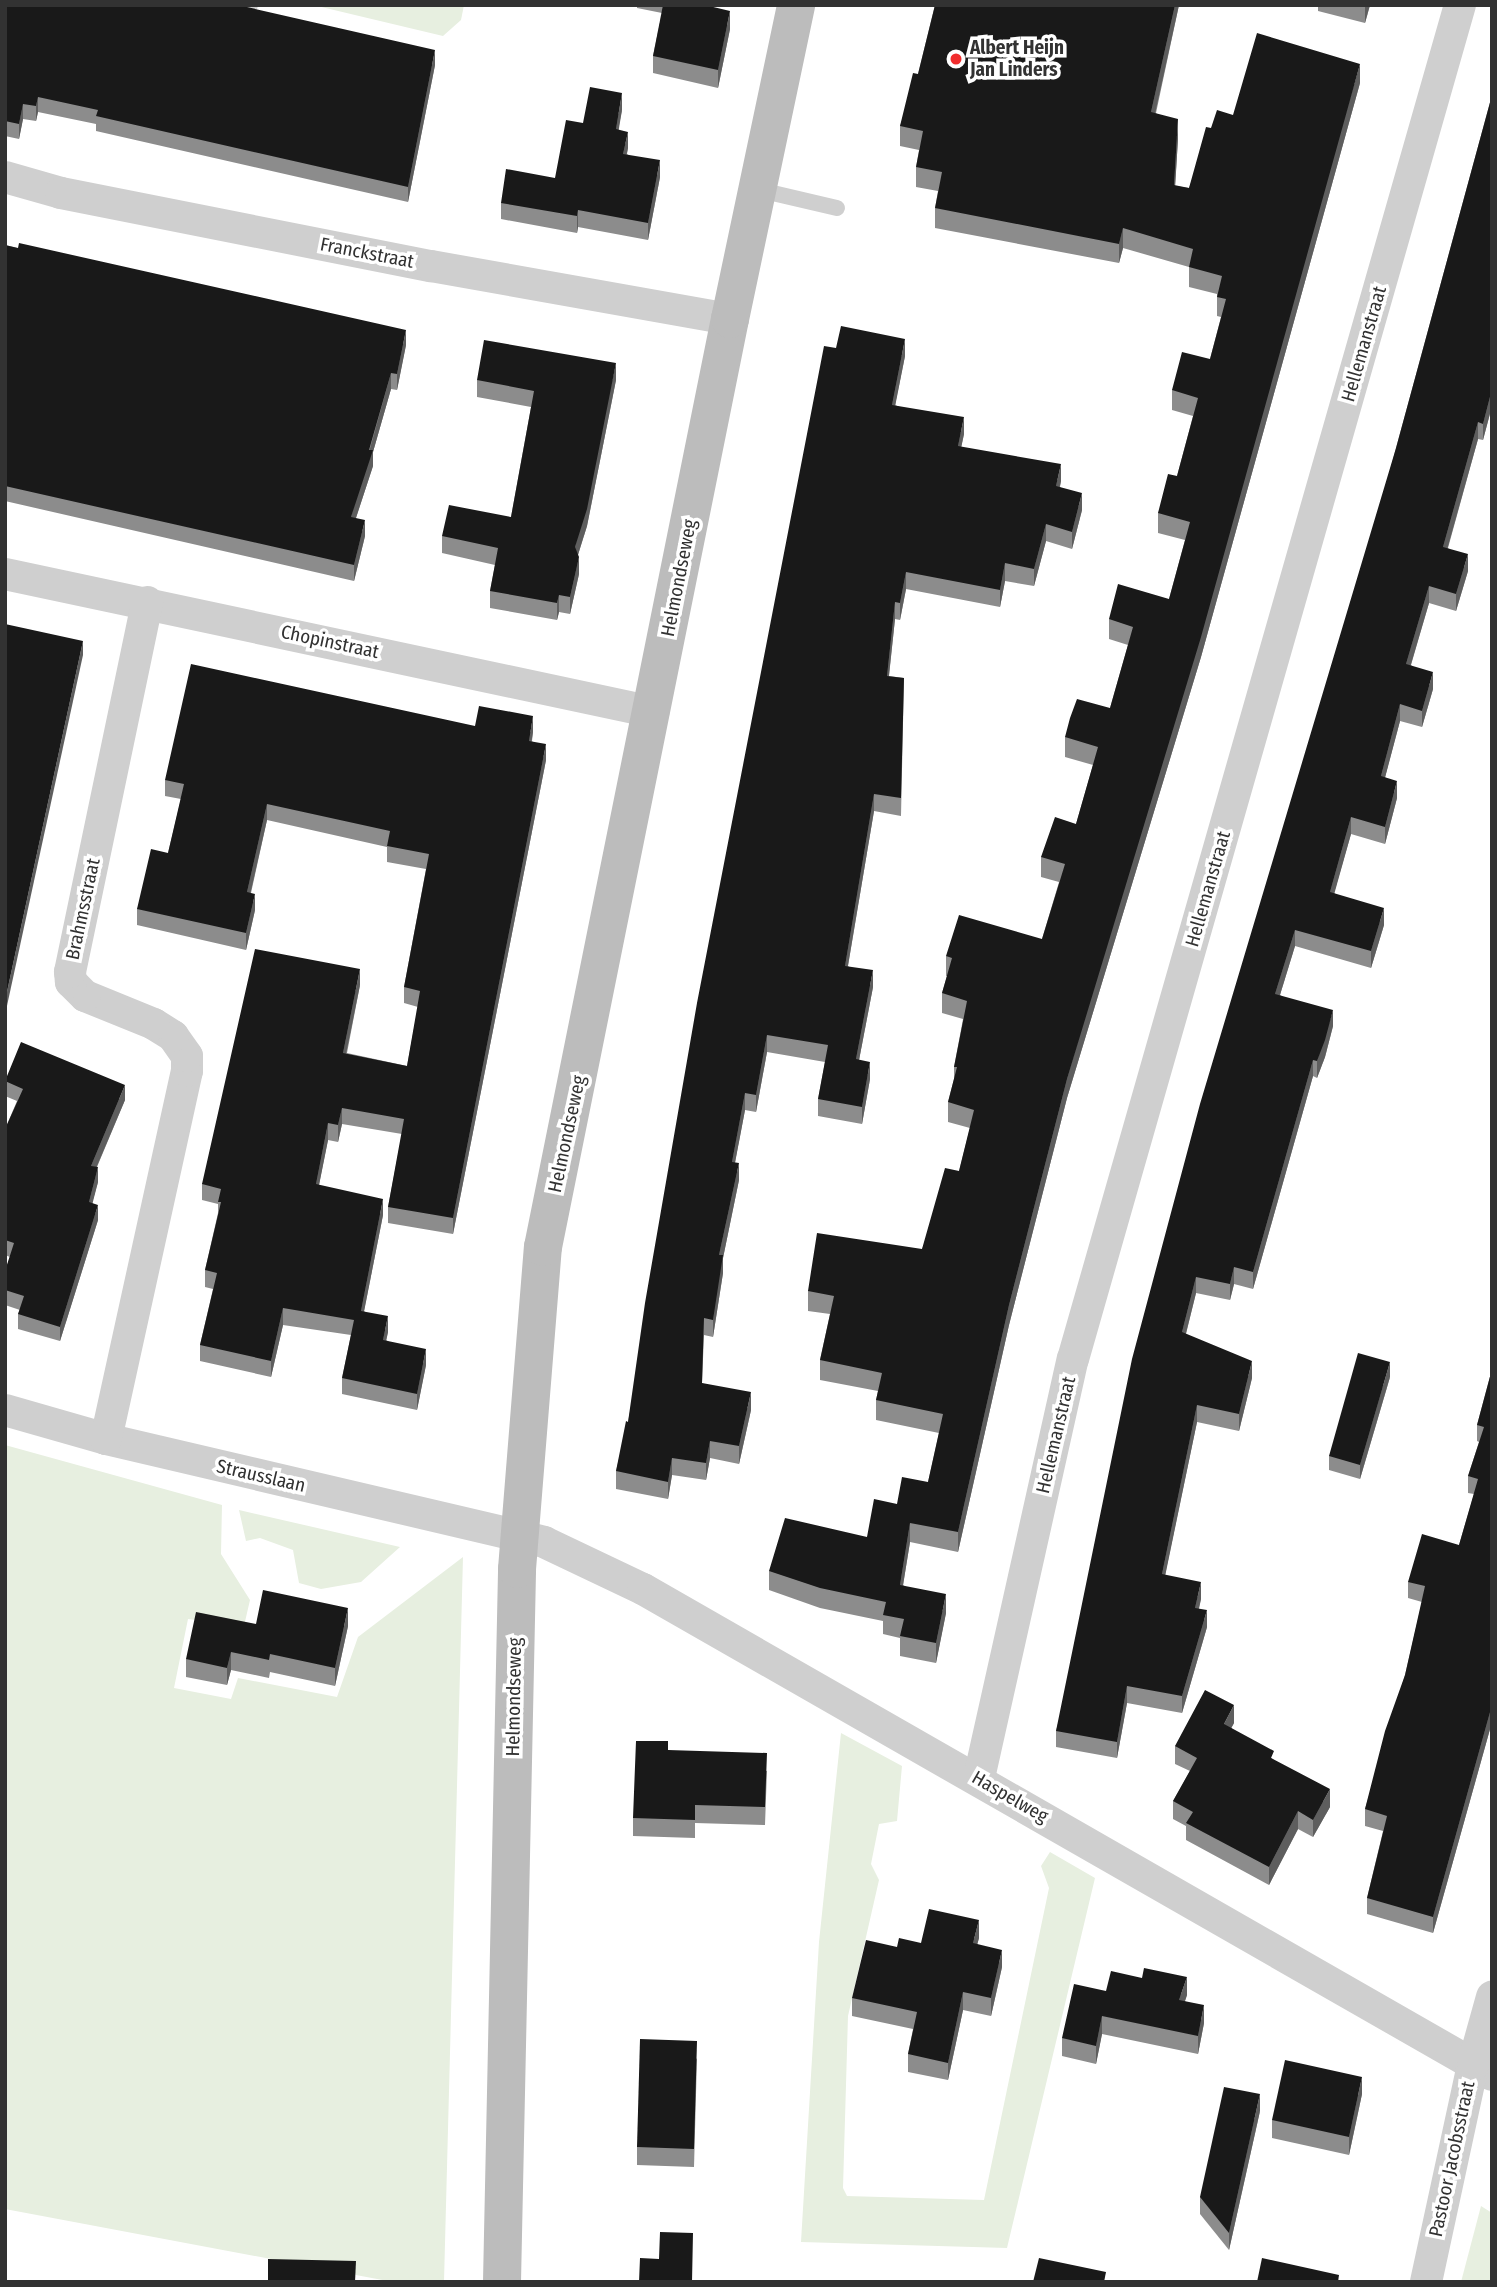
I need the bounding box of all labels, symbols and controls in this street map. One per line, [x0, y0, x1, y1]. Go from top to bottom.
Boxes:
place label: Albert Heijn Jan Linders [970, 37, 1064, 81]
marker: Albert Heijn Jan Linders [948, 51, 964, 67]
street label: Franckstraat [318, 233, 416, 273]
street label: Hellemanstraat [1337, 284, 1391, 404]
street label: Helmondseweg [656, 517, 702, 639]
street label: Chopinstraat [279, 621, 381, 663]
street label: Hellemanstraat [1181, 829, 1235, 949]
street label: Brahmsstraat [61, 856, 105, 962]
street label: Helmondseweg [543, 1073, 591, 1195]
street label: Hellemanstraat [1031, 1374, 1081, 1496]
street label: Strausslaan [214, 1455, 308, 1497]
street label: Helmondseweg [502, 1637, 526, 1757]
street label: Haspelweg [968, 1766, 1052, 1828]
street label: Pastoor Jacobsstraat [1424, 2079, 1480, 2239]

